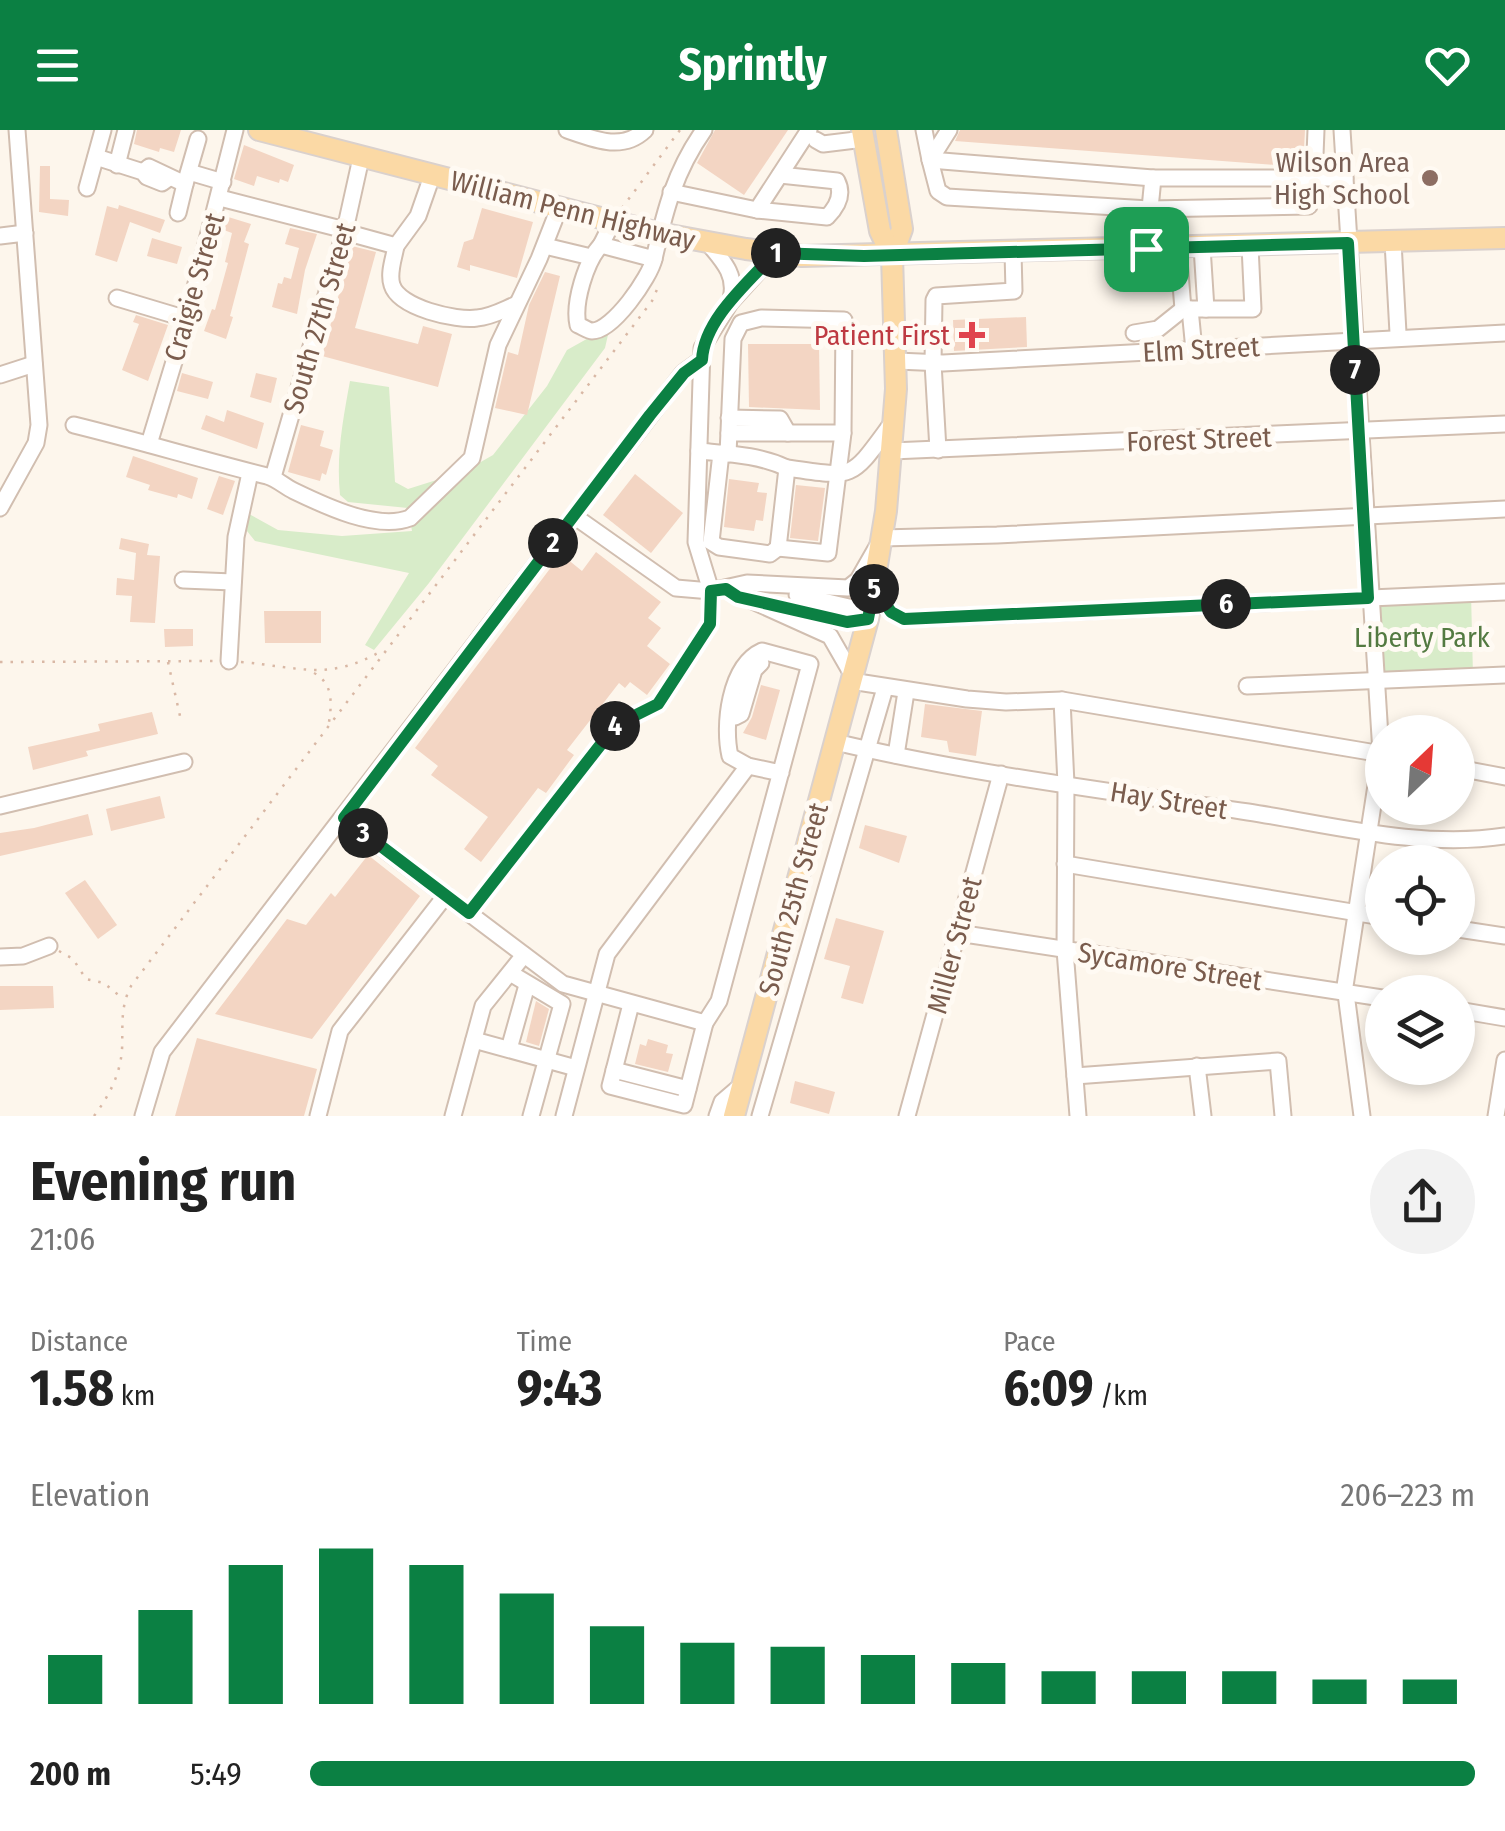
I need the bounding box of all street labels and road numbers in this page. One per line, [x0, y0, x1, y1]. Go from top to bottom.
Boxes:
street label: William Penn Highway [447, 164, 699, 257]
street label: Craigie Street [158, 208, 232, 365]
street label: South 27th Street [277, 218, 363, 417]
street label: Elm Street [1142, 330, 1261, 369]
street label: Forest Street [1126, 420, 1273, 459]
street label: Hay Street [1108, 775, 1231, 826]
street label: South 25th Street [752, 798, 835, 999]
street label: Miller Street [920, 872, 989, 1017]
street label: Sycamore Street [1076, 936, 1265, 997]

